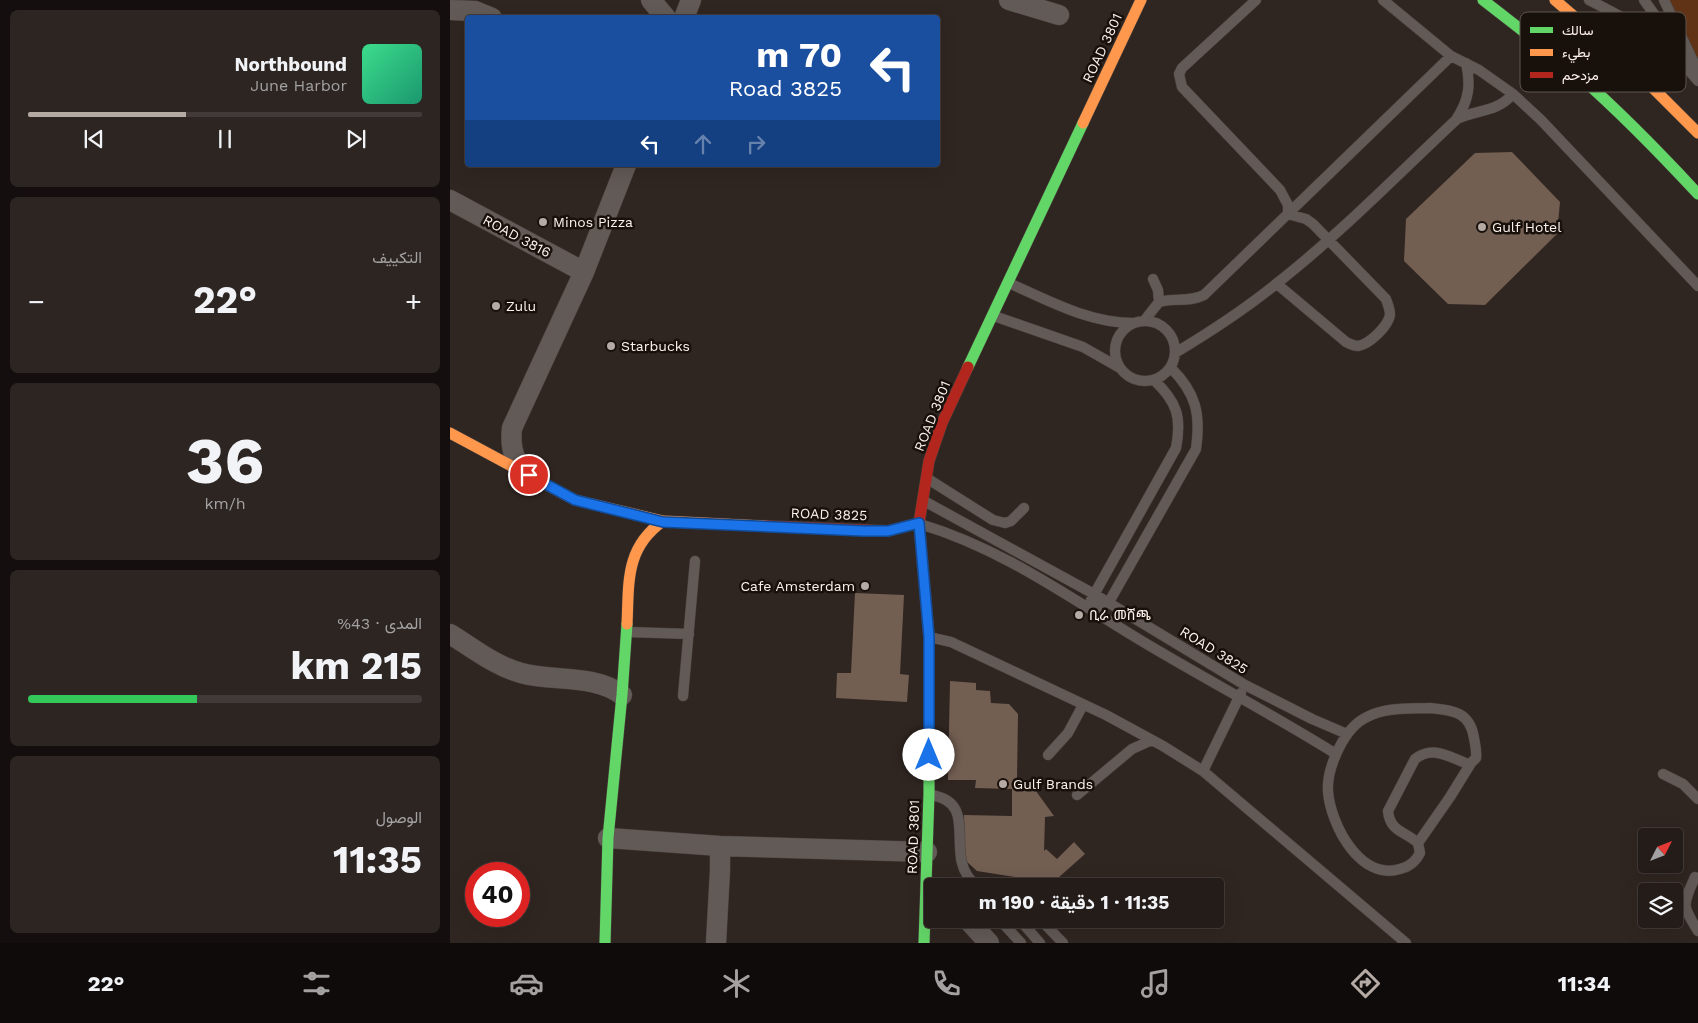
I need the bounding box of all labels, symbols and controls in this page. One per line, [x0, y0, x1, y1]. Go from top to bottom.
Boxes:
street label: ROAD 3801 [1079, 11, 1125, 85]
legend [1520, 12, 1686, 92]
text: سالك [1562, 22, 1593, 38]
text: 70 m [756, 34, 842, 76]
icon: left [860, 35, 925, 100]
text: بطيء [1562, 44, 1590, 64]
text: Northbound [235, 53, 347, 76]
text: مزدحم [1562, 67, 1599, 84]
text: June Harbor [250, 76, 347, 95]
text: Road 3825 [729, 76, 842, 101]
icon: previous [80, 125, 108, 153]
icon: pause [211, 125, 239, 153]
icon: next [342, 125, 370, 153]
icon: left [636, 130, 664, 158]
icon: ahead [689, 130, 717, 158]
icon: right [742, 130, 770, 158]
street label: ROAD 3816 [480, 212, 554, 260]
place label: Minos Pizza [553, 214, 633, 230]
marker: Minos Pizza [537, 216, 549, 228]
place label: Gulf Hotel [1492, 219, 1562, 235]
marker: Gulf Hotel [1476, 221, 1488, 233]
text: التكييف [372, 248, 422, 267]
text: 22° [193, 278, 257, 322]
text: − [28, 285, 45, 318]
text: + [405, 285, 422, 318]
place label: Zulu [506, 298, 536, 314]
marker: Zulu [490, 300, 502, 312]
place label: Starbucks [621, 338, 690, 354]
marker: Starbucks [605, 340, 617, 352]
street label: ROAD 3801 [911, 378, 953, 454]
text: 36 [186, 423, 264, 499]
pin [508, 454, 550, 496]
icon: arrive [515, 461, 543, 489]
text: km/h [204, 494, 246, 513]
street label: ROAD 3825 [790, 505, 868, 523]
place label: Cafe Amsterdam [741, 578, 855, 594]
marker: Cafe Amsterdam [859, 580, 871, 592]
place label: ቢራ መሸጫ [1089, 607, 1151, 623]
marker: ቢራ መሸጫ [1073, 609, 1085, 621]
text: المدى · 43% [337, 614, 422, 633]
street label: ROAD 3825 [1177, 623, 1251, 677]
text: 215 km [291, 644, 422, 688]
position arrow [902, 728, 954, 780]
place label: Gulf Brands [1013, 776, 1093, 792]
marker: Gulf Brands [997, 778, 1009, 790]
street label: ROAD 3801 [904, 800, 922, 874]
text: الوصول [376, 808, 422, 827]
north arrow [1638, 828, 1682, 872]
map controls [1638, 828, 1683, 928]
text: 11:35 [333, 838, 422, 882]
speed limit sign: 40 [465, 862, 530, 927]
button: layers [1638, 883, 1683, 928]
text: 11:35 · 1 دقيقة · 190 m [979, 891, 1169, 914]
icon: filters [299, 966, 334, 1001]
icon: car [509, 966, 544, 1001]
icon: climate [719, 966, 754, 1001]
icon: phone [929, 966, 964, 1001]
icon: music [1138, 966, 1173, 1001]
icon: directions [1348, 966, 1383, 1001]
text: 22° [87, 971, 125, 996]
text: 11:34 [1558, 971, 1611, 996]

